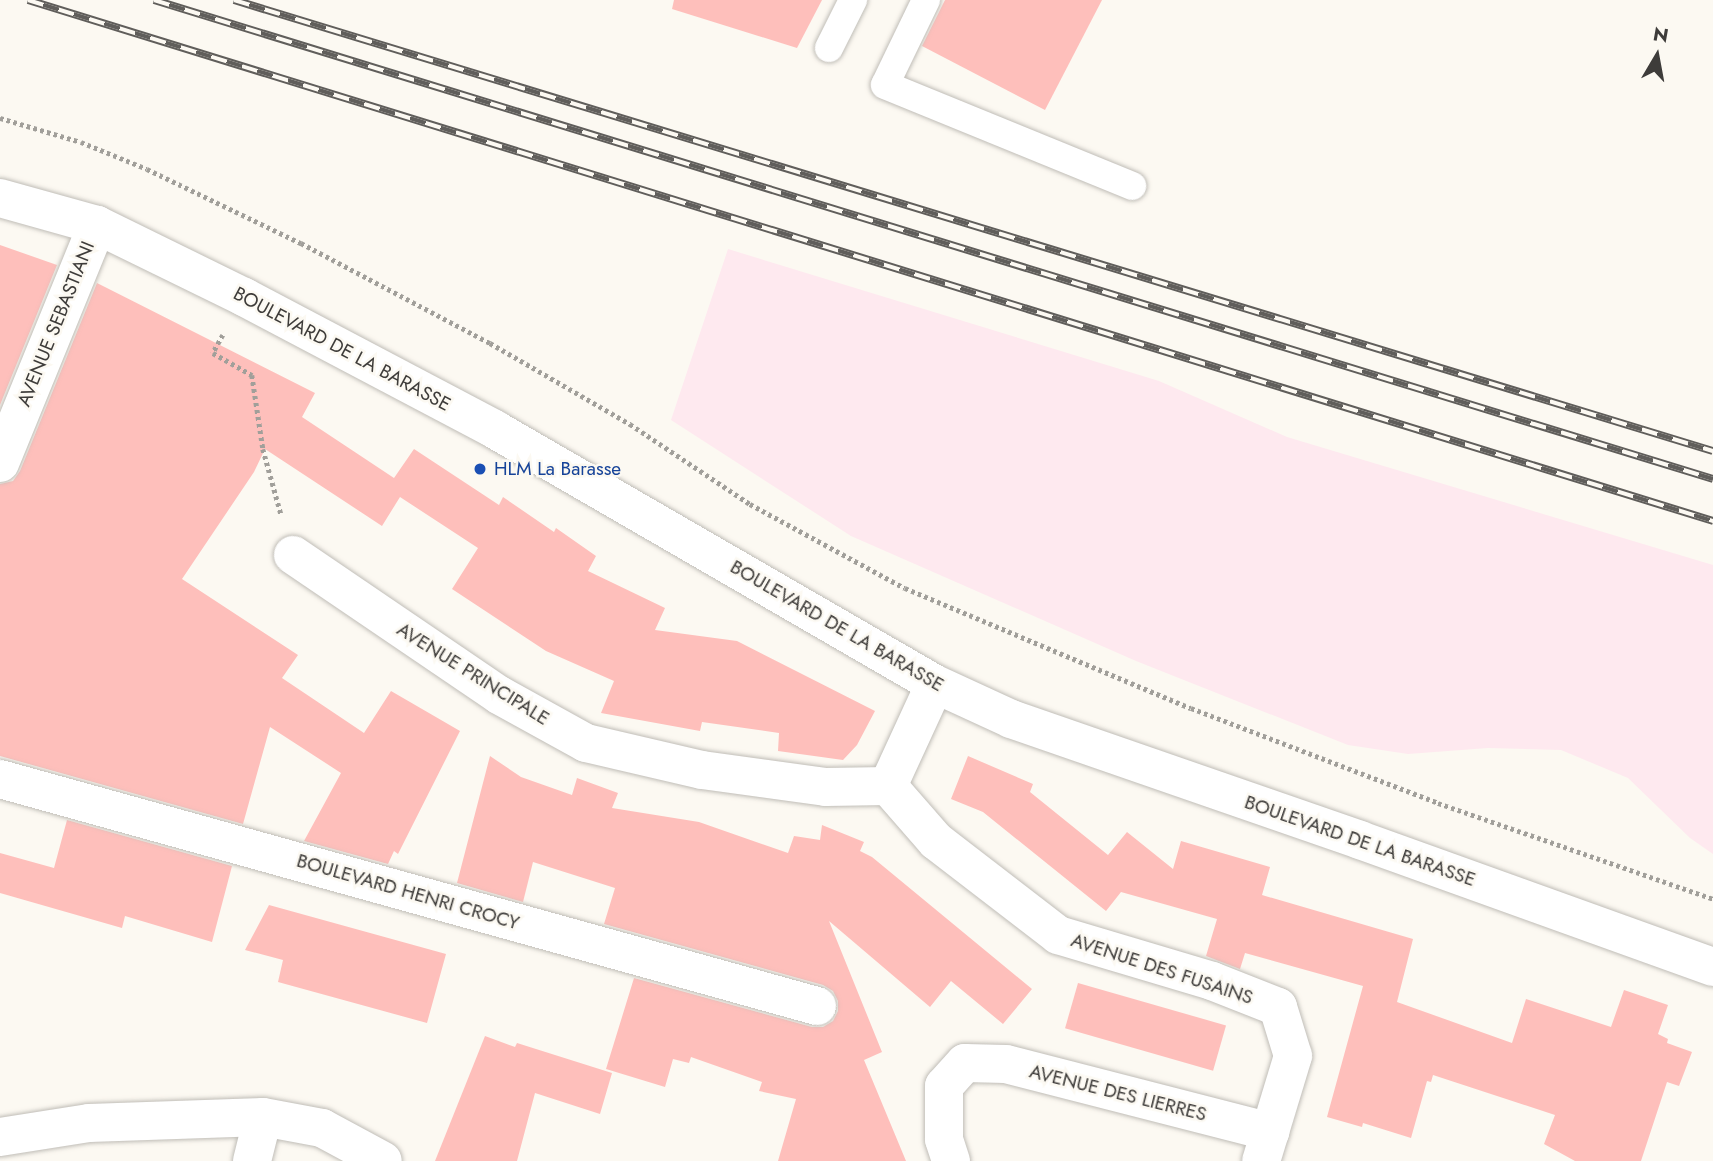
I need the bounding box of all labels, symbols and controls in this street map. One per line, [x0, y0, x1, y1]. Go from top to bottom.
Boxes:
text: N [1651, 20, 1671, 49]
north arrow [1622, 21, 1692, 91]
street label: AVENUE SEBASTIANI [12, 238, 100, 410]
street label: BOULEVARD DE LA BARASSE [230, 282, 454, 416]
place label: HLM La Barasse [494, 458, 621, 480]
marker: HLM La Barasse [472, 461, 488, 477]
street label: BOULEVARD DE LA BARASSE [726, 555, 948, 697]
street label: AVENUE PRINCIPALE [393, 618, 553, 730]
street label: BOULEVARD DE LA BARASSE [1242, 791, 1478, 891]
street label: BOULEVARD HENRI CROCY [294, 849, 522, 935]
street label: AVENUE DES FUSAINS [1068, 929, 1256, 1009]
street label: AVENUE DES LIERRES [1027, 1060, 1209, 1126]

